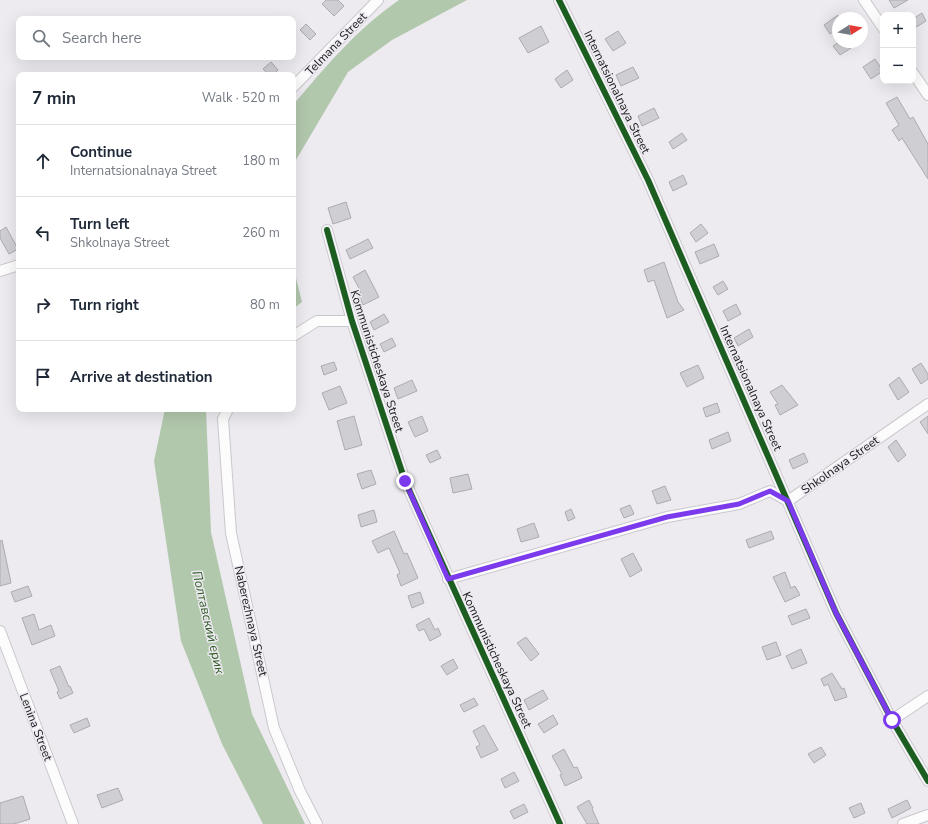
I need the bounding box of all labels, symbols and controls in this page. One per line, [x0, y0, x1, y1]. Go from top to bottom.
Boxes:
street label: Telmana Street [302, 8, 371, 79]
north arrow [832, 12, 868, 48]
map controls [880, 12, 916, 84]
button: + [880, 12, 916, 48]
search box [16, 16, 296, 60]
icon: search [30, 27, 52, 49]
text: Search here [62, 28, 142, 48]
street label: Internatsionalnaya Street [580, 28, 654, 157]
button: − [880, 48, 916, 84]
text: 7 min [32, 87, 76, 110]
text: Walk · 520 m [202, 89, 280, 107]
text: Continue [70, 142, 132, 162]
icon: ahead [32, 150, 54, 172]
text: 180 m [242, 152, 280, 170]
text: Internatsionalnaya Street [70, 162, 217, 180]
text: Turn left [70, 214, 129, 234]
icon: left [32, 222, 54, 244]
text: 260 m [242, 224, 280, 242]
text: Shkolnaya Street [70, 234, 169, 252]
street label: Kommunisticheskaya Street [346, 288, 408, 435]
icon: right [32, 294, 54, 316]
text: Turn right [70, 295, 139, 315]
text: 80 m [250, 296, 280, 314]
street label: Internatsionalnaya Street [716, 323, 786, 454]
icon: arrive [32, 366, 54, 388]
text: Arrive at destination [70, 367, 213, 387]
street label: Shkolnaya Street [798, 432, 883, 498]
route end [396, 472, 414, 490]
street label: Naberezhnaya Street [231, 564, 272, 679]
water label: Полтавский ерик [187, 569, 229, 676]
street label: Kommunisticheskaya Street [458, 589, 536, 731]
street label: Lenina Street [16, 691, 57, 764]
route start [883, 711, 901, 729]

